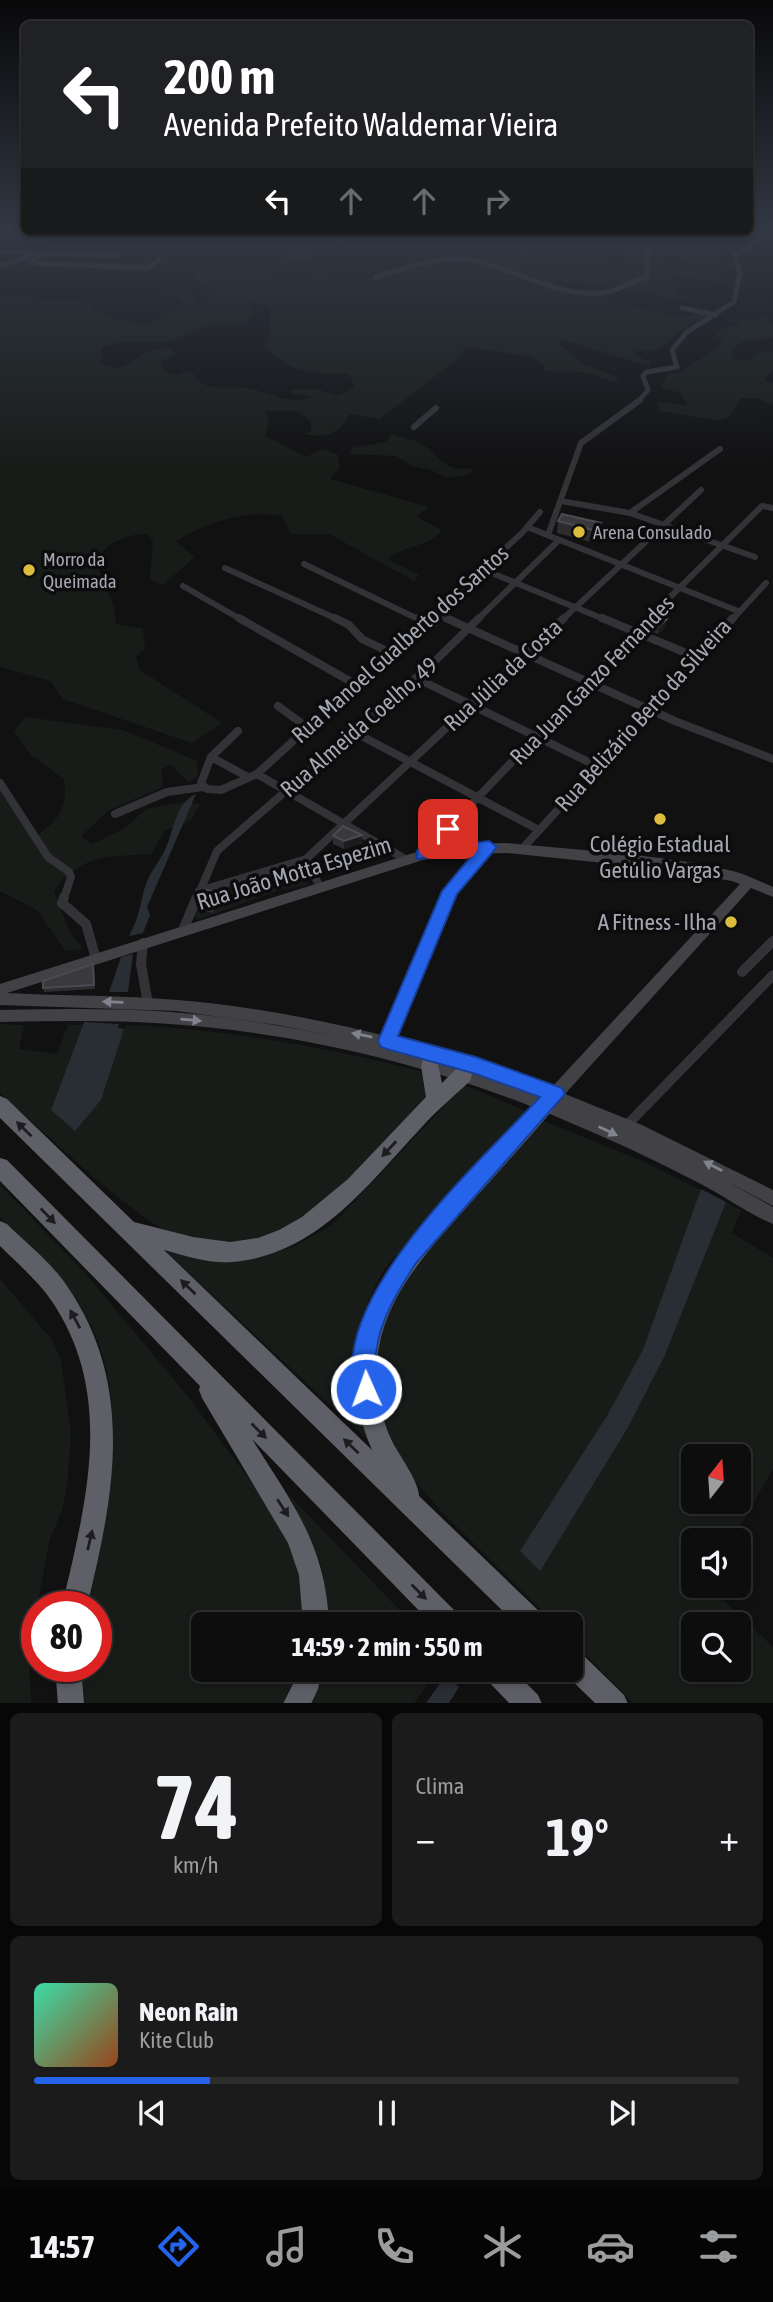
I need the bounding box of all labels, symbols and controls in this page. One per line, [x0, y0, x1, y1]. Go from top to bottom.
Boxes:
text: 200 m [164, 48, 275, 104]
icon: left [49, 49, 140, 140]
text: Avenida Prefeito Waldemar Vieira [164, 106, 558, 143]
icon: left [259, 182, 297, 220]
icon: ahead [332, 182, 370, 220]
icon: ahead [405, 182, 443, 220]
icon: right [478, 182, 516, 220]
place label: Arena Consulado [593, 521, 712, 543]
marker: Arena Consulado [571, 524, 587, 540]
street label: Rua Manoel Gualberto dos Santos [286, 540, 514, 748]
place label: Morro da Queimada [43, 548, 117, 592]
marker: Morro da Queimada [21, 562, 37, 578]
street label: Rua Juan Ganzo Fernandes [505, 590, 679, 770]
street label: Rua Belizário Berto da Silveira [550, 613, 736, 817]
street label: Rua Júlia da Costa [439, 614, 567, 736]
street label: Rua Almeida Coelho, 49 [275, 652, 443, 802]
pin [418, 799, 478, 859]
icon: arrive [429, 810, 467, 848]
marker: Colégio Estadual Getúlio Vargas [652, 811, 668, 827]
street label: Rua João Motta Espezim [194, 831, 394, 915]
place label: Colégio Estadual Getúlio Vargas [590, 831, 730, 883]
place label: A Fitness - Ilha [598, 909, 717, 935]
marker: A Fitness - Ilha [723, 914, 739, 930]
one-way arrow [102, 997, 124, 1008]
one-way arrow [180, 1015, 202, 1026]
one-way arrow [351, 1030, 373, 1041]
one-way arrow [16, 1121, 33, 1138]
one-way arrow [598, 1125, 618, 1137]
one-way arrow [381, 1140, 397, 1157]
one-way arrow [703, 1160, 723, 1171]
one-way arrow [39, 1207, 55, 1224]
one-way arrow [180, 1280, 197, 1296]
one-way arrow [69, 1309, 81, 1329]
position arrow [329, 1352, 403, 1426]
one-way arrow [250, 1422, 267, 1439]
one-way arrow [343, 1438, 360, 1454]
north arrow [681, 1444, 751, 1514]
map controls [681, 1444, 751, 1682]
one-way arrow [277, 1498, 290, 1518]
button: sound [681, 1528, 751, 1598]
one-way arrow [84, 1529, 95, 1551]
one-way arrow [410, 1584, 427, 1601]
speed limit sign: 80 [21, 1591, 112, 1682]
button: search [681, 1612, 751, 1682]
text: 14:59 · 2 min · 550 m [292, 1632, 482, 1662]
text: 74 [153, 1754, 239, 1858]
text: Clima [416, 1773, 465, 1799]
text: 19° [546, 1807, 609, 1867]
text: − [416, 1816, 435, 1859]
text: + [719, 1816, 739, 1859]
text: km/h [173, 1852, 219, 1878]
text: Neon Rain [139, 1997, 238, 2027]
text: Kite Club [139, 2027, 214, 2053]
icon: previous [133, 2094, 171, 2132]
icon: pause [368, 2094, 406, 2132]
icon: next [603, 2094, 641, 2132]
icon: directions [154, 2222, 203, 2271]
icon: music [262, 2222, 311, 2271]
icon: phone [370, 2222, 419, 2271]
icon: climate [478, 2222, 527, 2271]
icon: car [586, 2222, 635, 2271]
icon: filters [694, 2222, 743, 2271]
text: 14:57 [30, 2228, 95, 2265]

